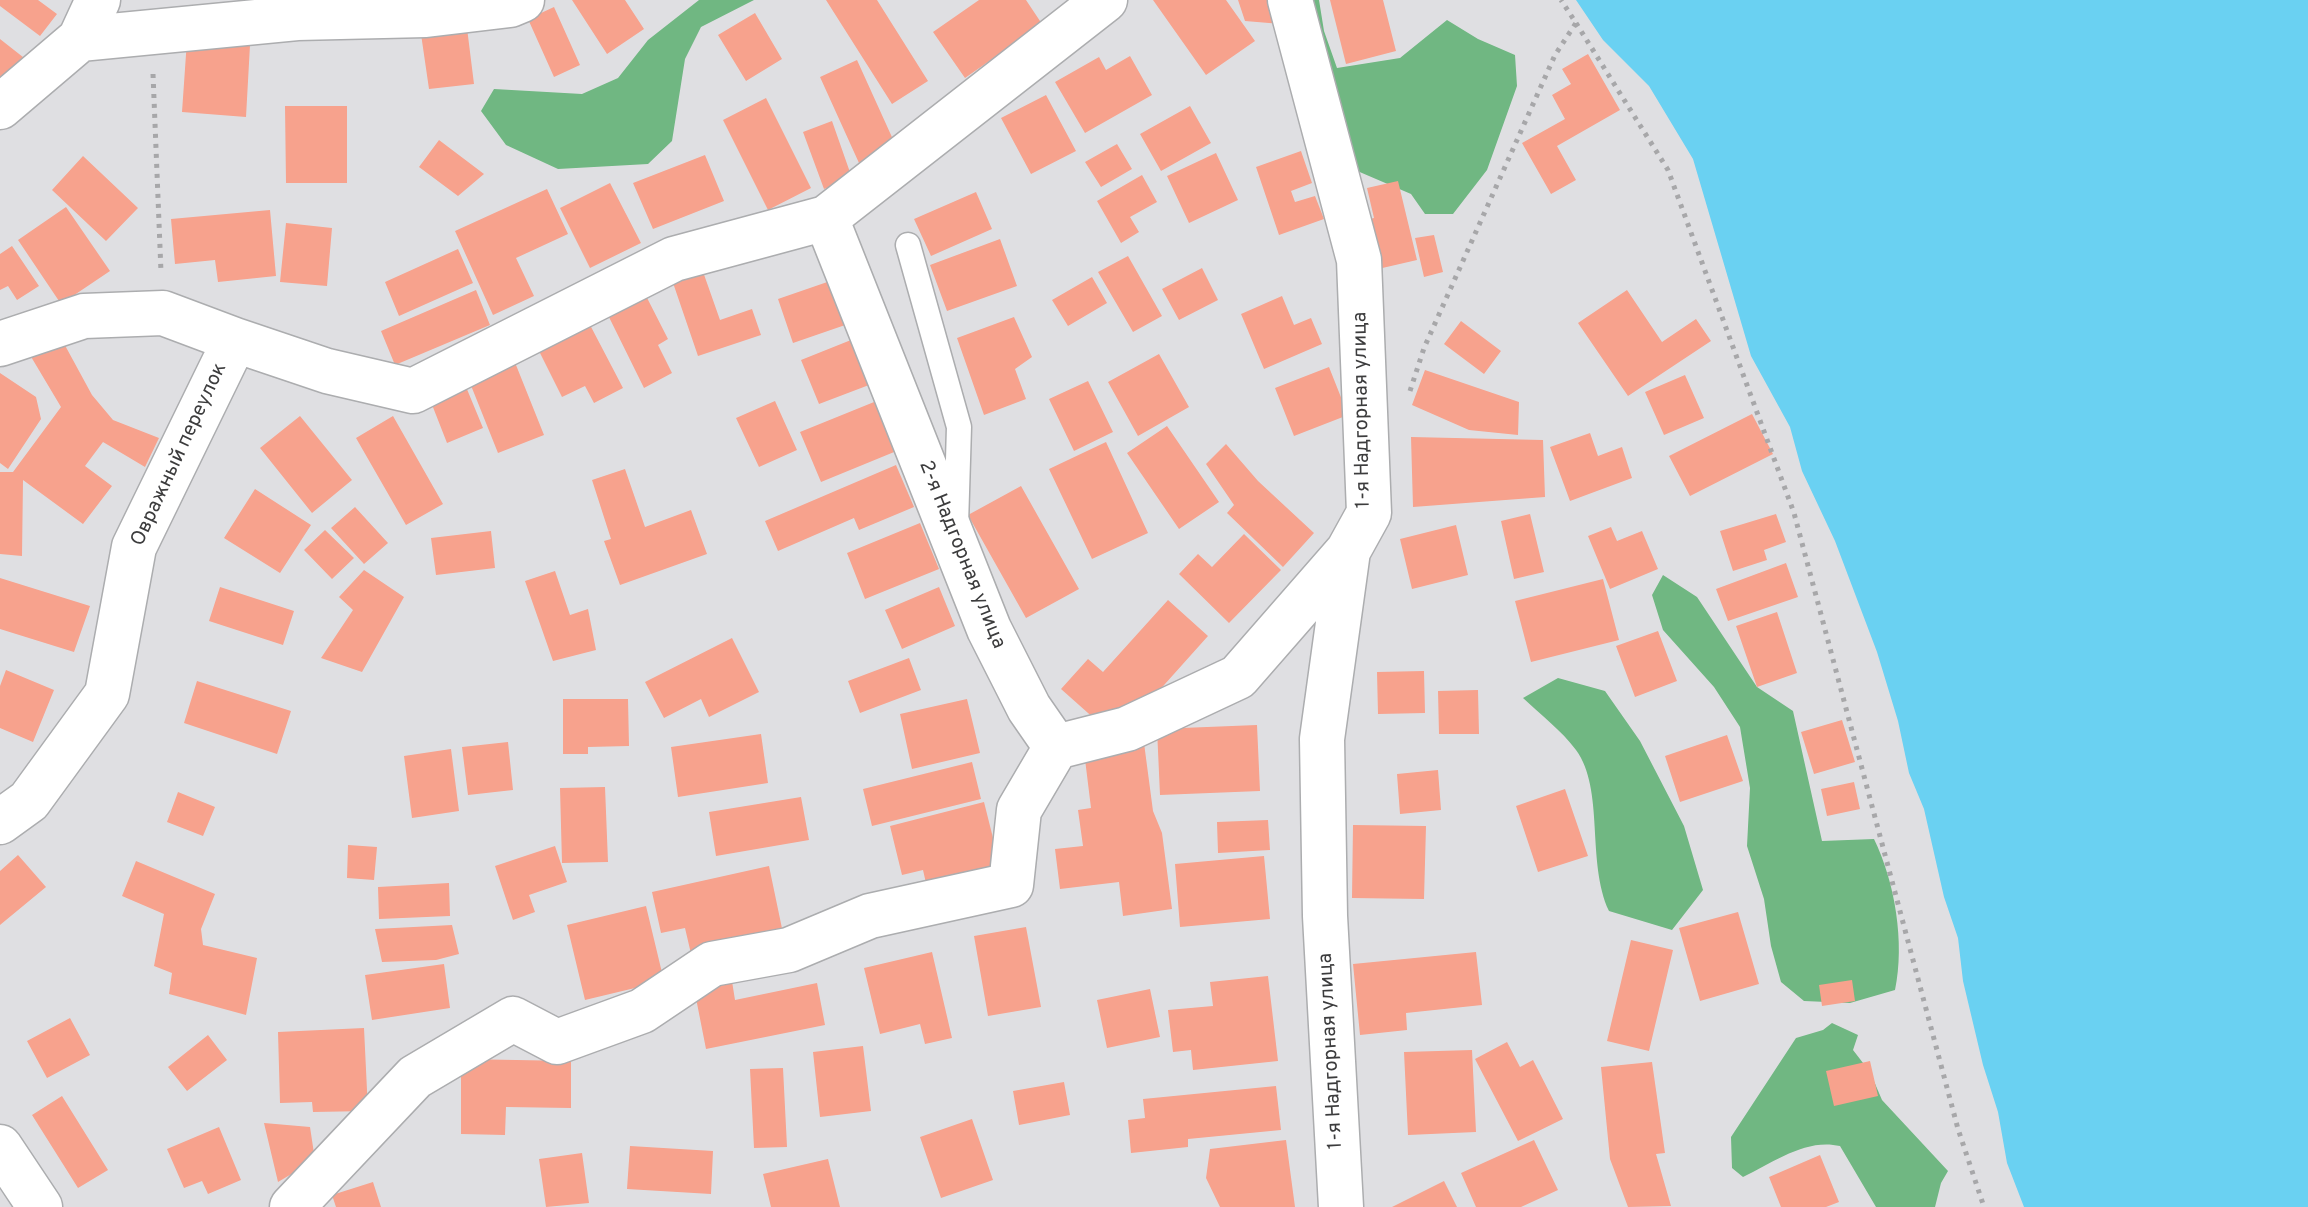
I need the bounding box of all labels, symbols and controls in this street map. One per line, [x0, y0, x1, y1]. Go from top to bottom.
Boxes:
street label: 1-я Надгорная улица [1349, 312, 1377, 508]
street label: Овражный переулок [127, 360, 233, 550]
street label: 2-я Надгорная улица [912, 458, 1010, 652]
street label: 1-я Надгорная улица [1315, 952, 1349, 1150]

